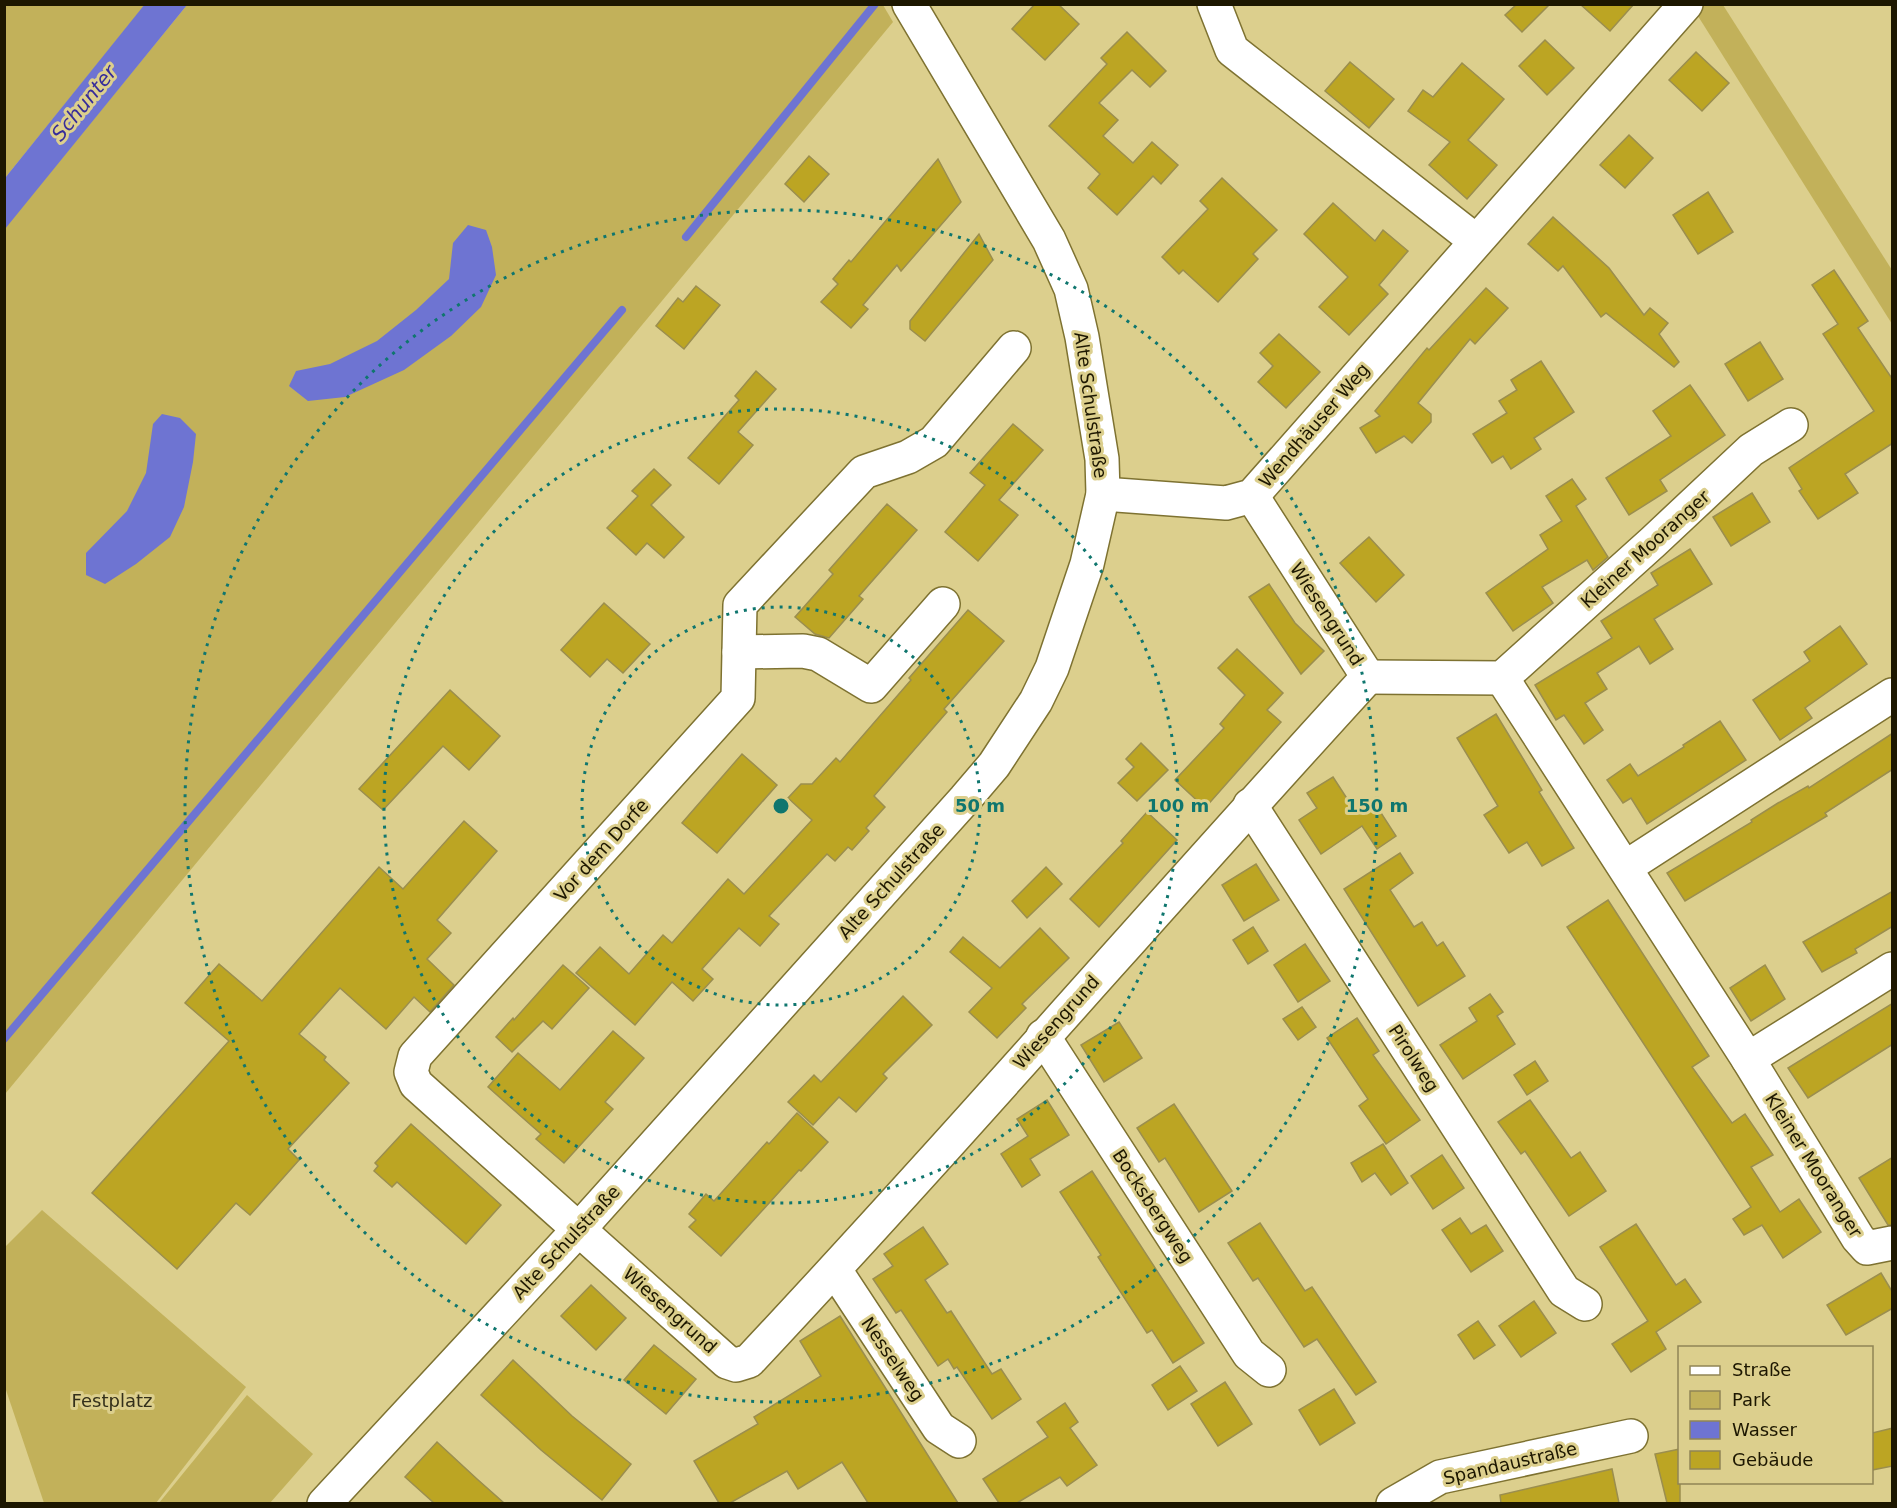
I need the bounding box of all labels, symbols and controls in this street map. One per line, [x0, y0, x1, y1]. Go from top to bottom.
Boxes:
water label: Schunter [46, 59, 123, 146]
street label: Alte Schulstraße [1070, 330, 1112, 480]
street label: Wendhäuser Weg [1254, 359, 1374, 491]
street label: Kleiner Mooranger [1576, 485, 1714, 612]
street label: Wiesengrund [1286, 559, 1368, 669]
street label: Vor dem Dorfe [550, 794, 652, 906]
text: 50 m [955, 795, 1005, 816]
text: 100 m [1147, 795, 1209, 816]
text: 150 m [1346, 795, 1408, 816]
centre of rings [771, 796, 791, 816]
street label: Alte Schulstraße [834, 819, 948, 943]
street label: Wiesengrund [1009, 971, 1103, 1073]
street label: Pirolweg [1385, 1021, 1443, 1095]
street label: Kleiner Mooranger [1761, 1089, 1867, 1241]
street label: Bocksbergweg [1108, 1145, 1198, 1267]
street label: Alte Schulstraße [508, 1181, 624, 1303]
street label: Wiesengrund [619, 1263, 721, 1357]
street label: Nesselweg [857, 1313, 929, 1405]
legend [1678, 1346, 1873, 1484]
text: Straße [1732, 1359, 1791, 1380]
text: Park [1732, 1389, 1771, 1410]
park label: Festplatz [72, 1390, 152, 1411]
text: Wasser [1732, 1419, 1798, 1440]
street label: Spandaustraße [1441, 1437, 1579, 1489]
text: Gebäude [1732, 1449, 1813, 1470]

